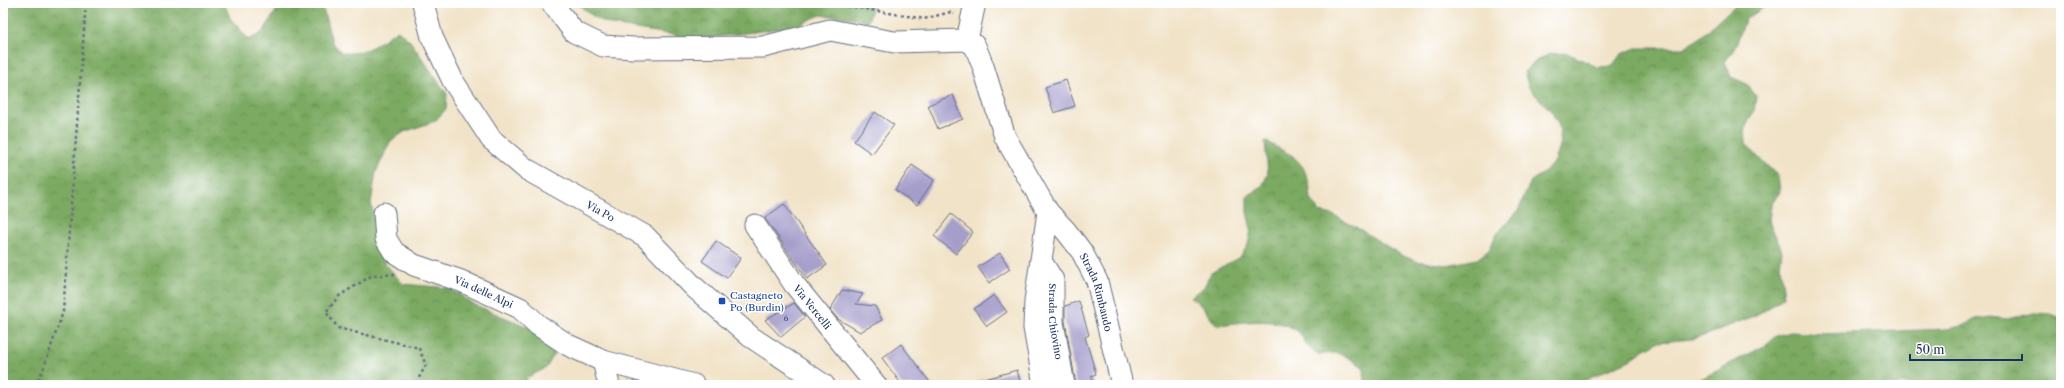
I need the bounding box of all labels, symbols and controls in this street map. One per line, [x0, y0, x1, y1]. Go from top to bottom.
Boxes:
street label: Via Po [583, 198, 617, 225]
street label: Strada Rimbaudo [1077, 251, 1115, 333]
street label: Via delle Alpi [452, 273, 515, 311]
street label: Via Vercelli [789, 281, 834, 332]
street label: Strada Chiovino [1046, 283, 1065, 361]
place label: Castagneto Po (Burdin) [730, 289, 784, 314]
marker: Castagneto Po (Burdin) [717, 296, 727, 306]
house number: 6 [784, 313, 789, 323]
scale bar [1910, 336, 2022, 362]
text: 50 m [1916, 342, 1945, 357]

